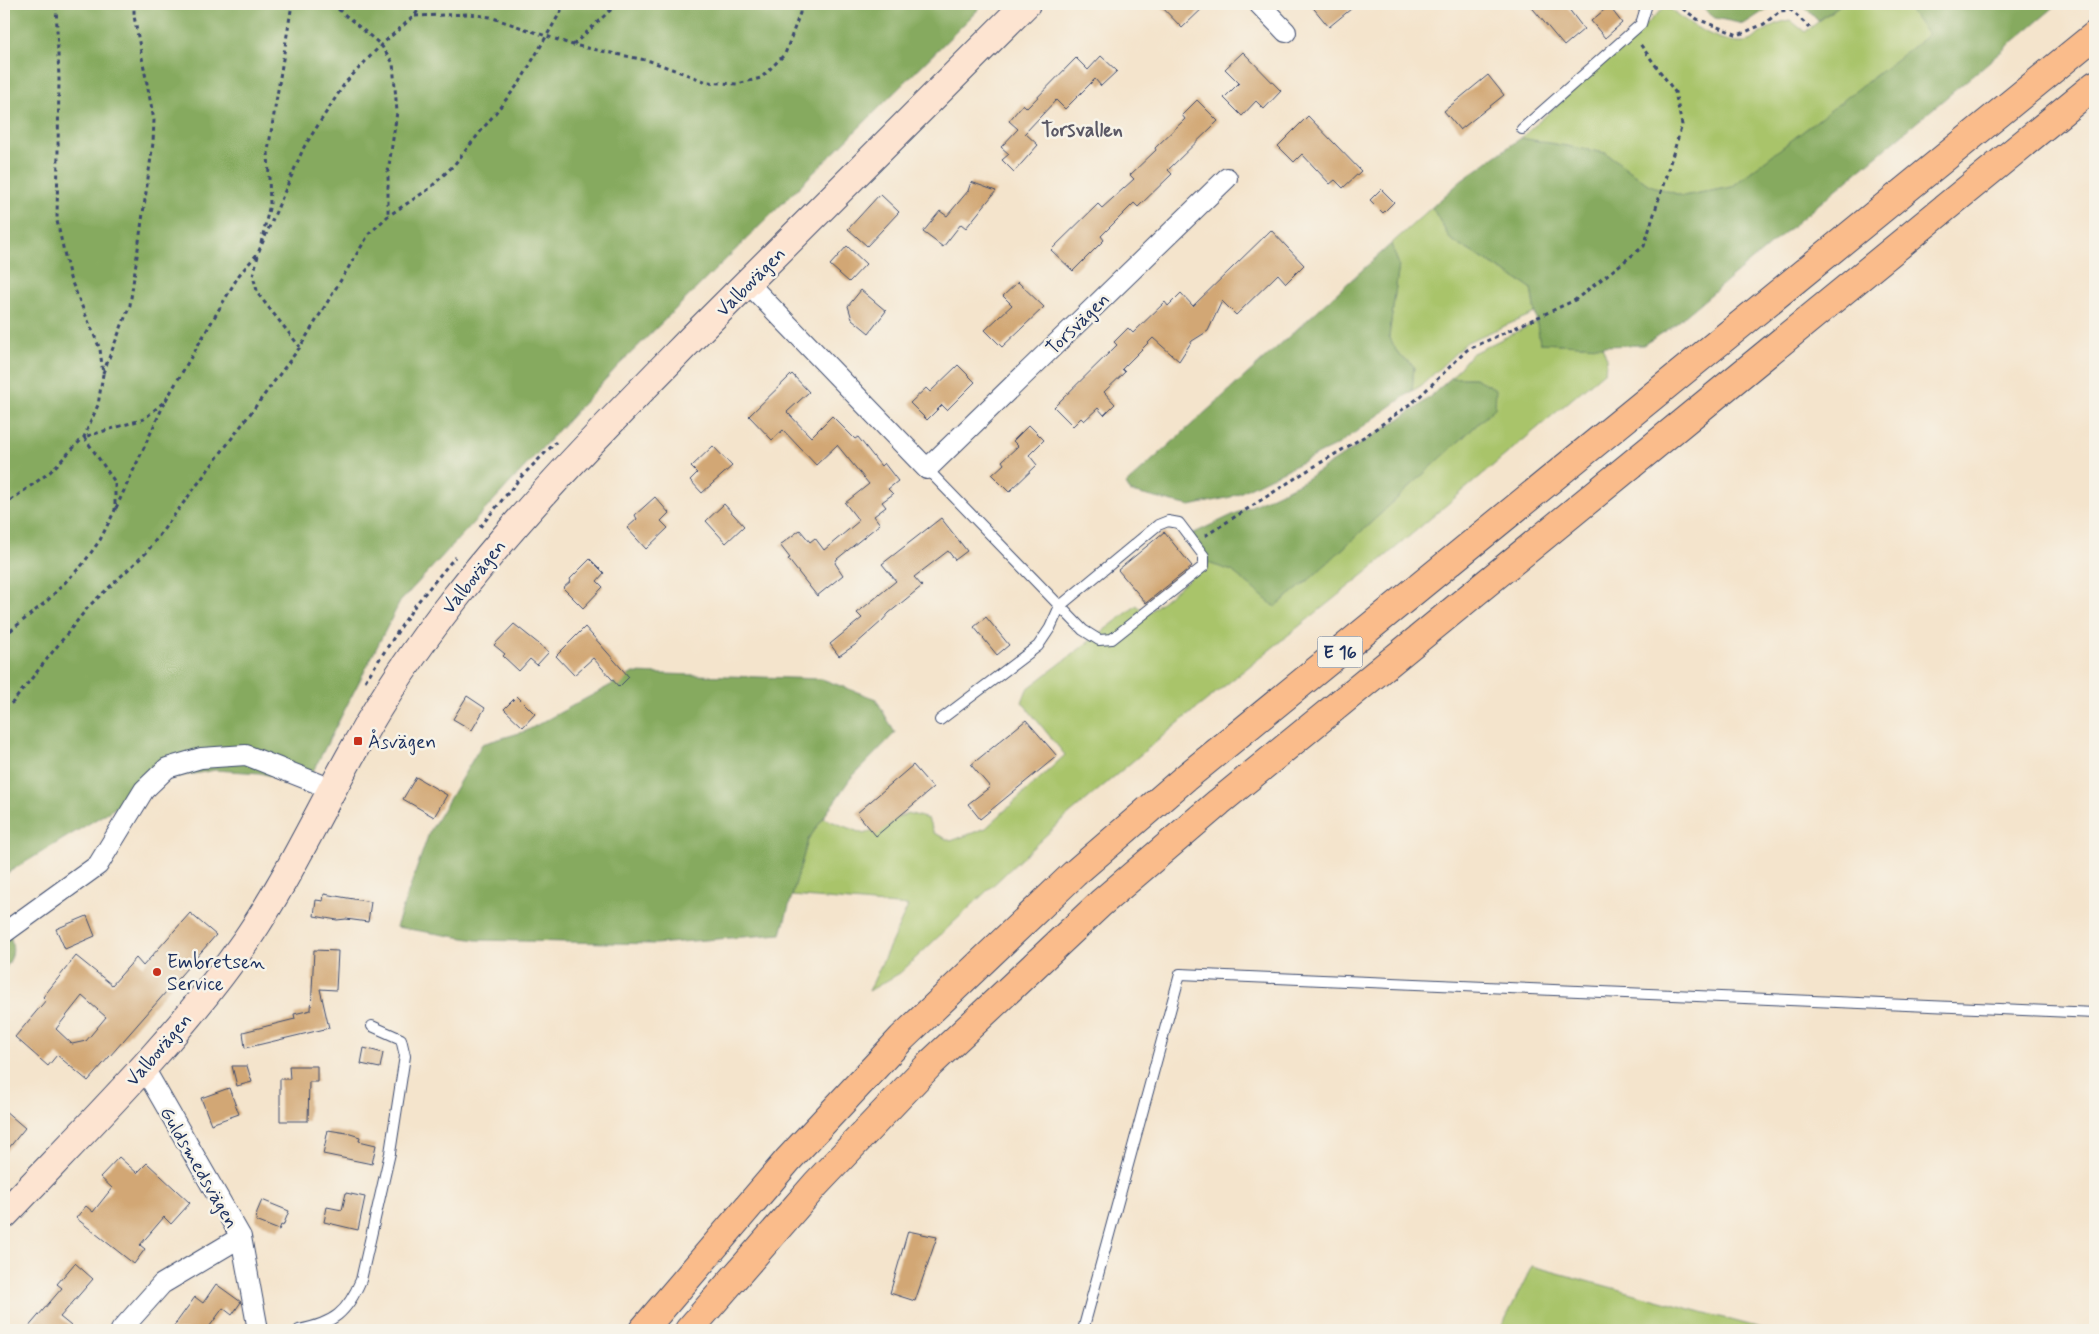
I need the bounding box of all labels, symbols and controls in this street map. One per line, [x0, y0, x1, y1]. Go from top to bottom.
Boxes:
district label: Torsvallen [1041, 117, 1123, 144]
street label: Valbovägen [711, 242, 792, 323]
street label: Torsvägen [1041, 287, 1116, 361]
street label: Valbovägen [436, 535, 513, 620]
road number: E 16 [1318, 636, 1362, 668]
place label: Åsvägen [368, 729, 436, 756]
marker: Åsvägen [352, 735, 364, 747]
place label: Embretsen Service [167, 950, 265, 997]
marker: Embretsen Service [151, 966, 163, 978]
street label: Valbovägen [121, 1008, 198, 1092]
street label: Guldsmedsvägen [153, 1102, 244, 1234]

